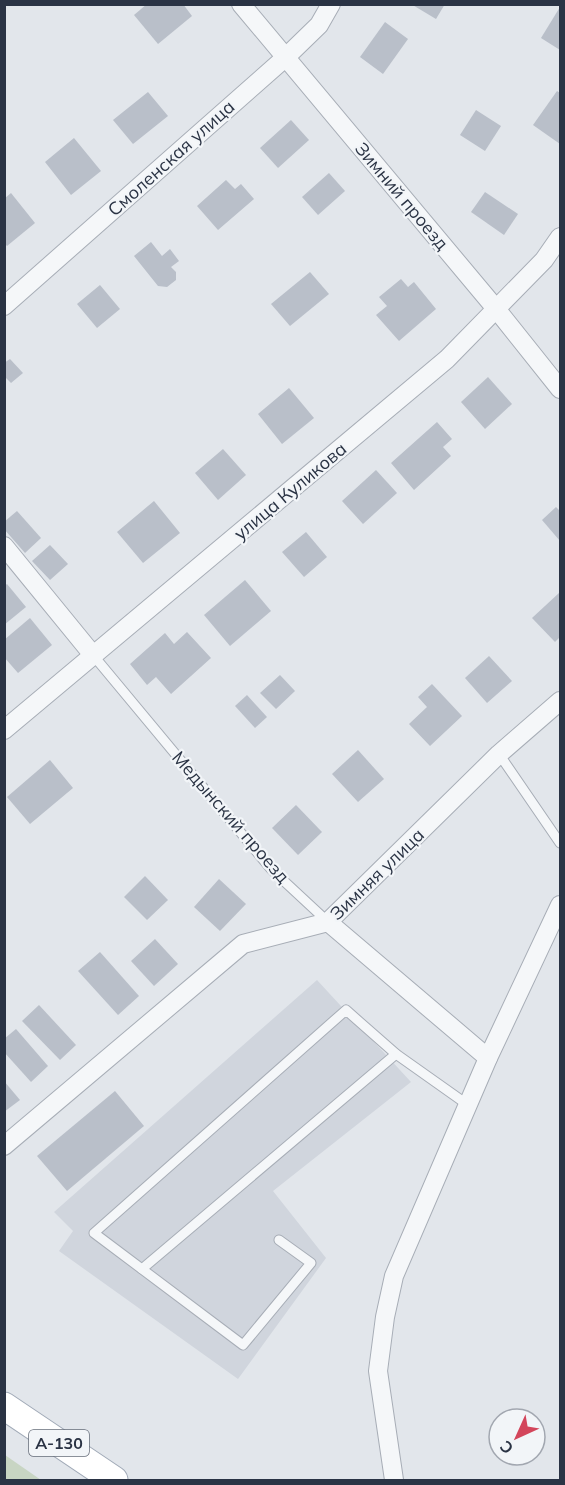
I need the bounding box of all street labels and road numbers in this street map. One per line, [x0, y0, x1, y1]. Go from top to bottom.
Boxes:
street label: Смоленская улица [103, 95, 239, 221]
street label: Зимний проезд [350, 137, 454, 255]
street label: улица Куликова [229, 437, 351, 545]
street label: Медынский проезд [167, 746, 295, 888]
street label: Зимняя улица [325, 823, 429, 925]
road number: А-130 [29, 1430, 89, 1456]

